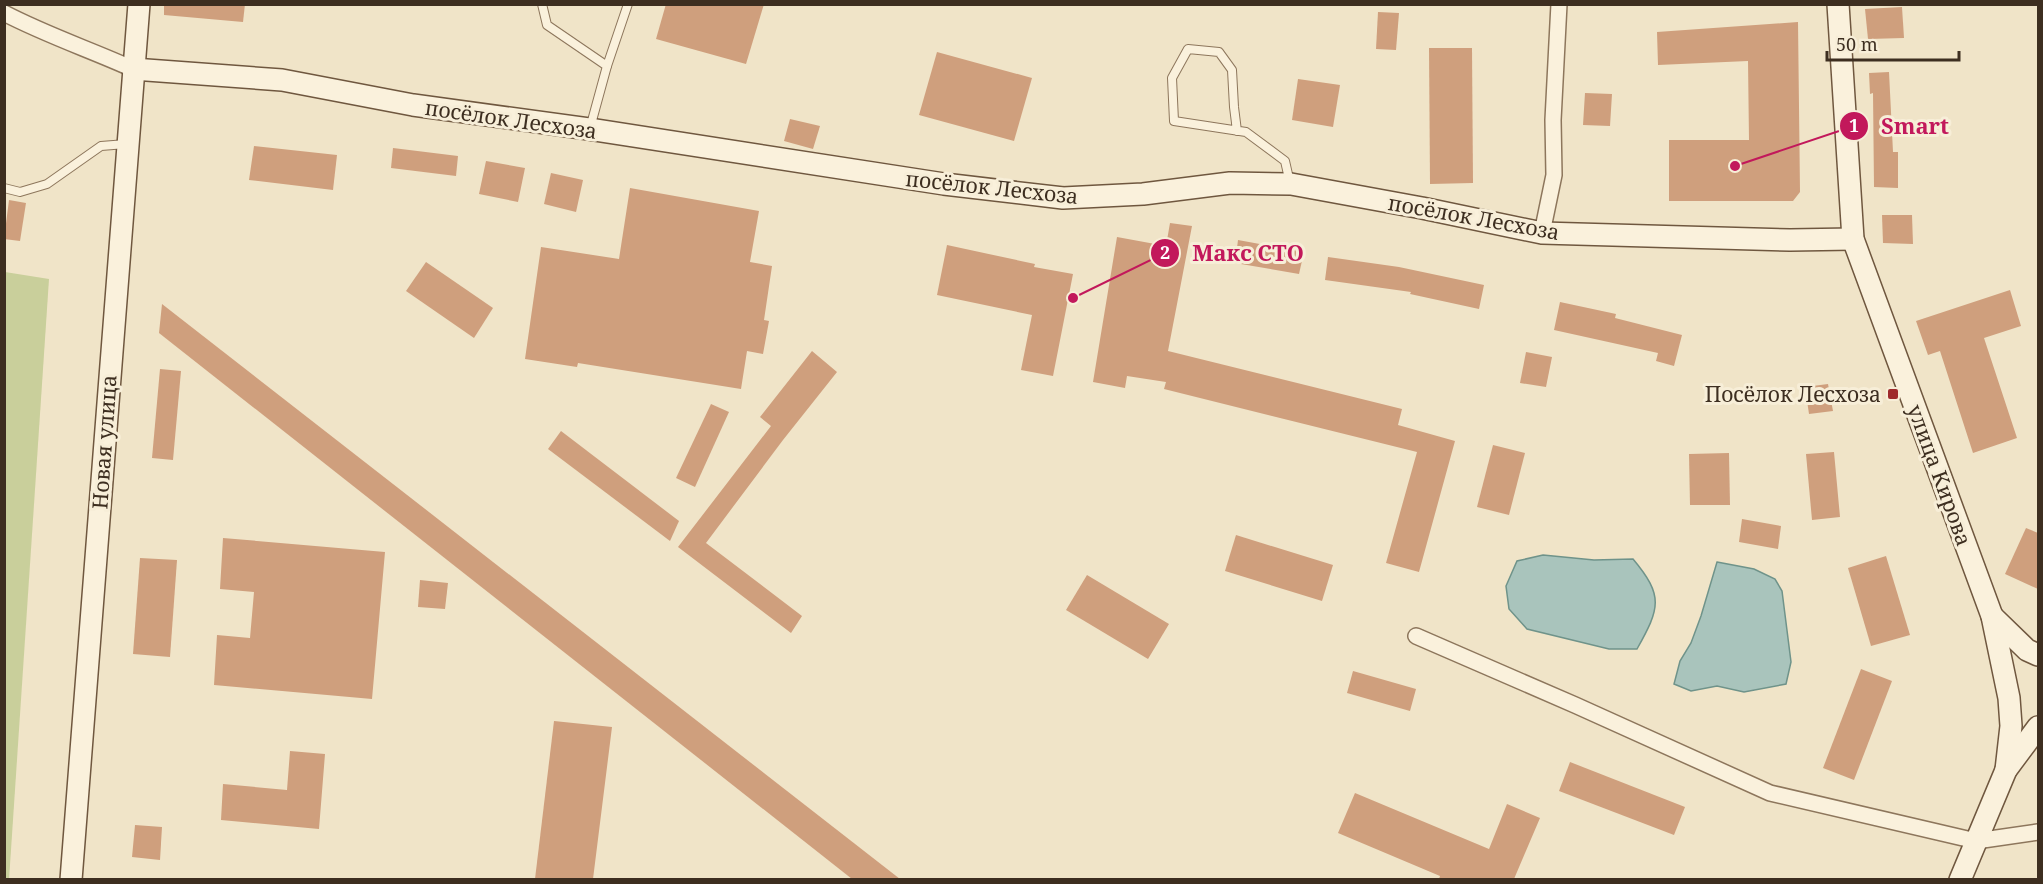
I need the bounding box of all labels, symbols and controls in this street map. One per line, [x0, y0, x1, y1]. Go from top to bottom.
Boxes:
scale bar [1827, 24, 1959, 62]
text: 50 m [1836, 32, 1878, 56]
street label: посёлок Лесхоза [423, 93, 599, 145]
callout: Smart [1839, 106, 1961, 146]
text: Smart [1881, 110, 1949, 140]
text: 1 [1849, 113, 1859, 137]
street label: посёлок Лесхоза [904, 164, 1080, 210]
street label: посёлок Лесхоза [1386, 188, 1562, 246]
callout: Макс СТО [1150, 233, 1316, 273]
text: Макс СТО [1192, 237, 1304, 267]
text: 2 [1160, 240, 1170, 264]
street label: Новая улица [85, 374, 123, 510]
place label: Посёлок Лесхоза [1705, 380, 1881, 408]
marker: Посёлок Лесхоза [1886, 387, 1900, 401]
street label: улица Кирова [1901, 401, 1979, 549]

